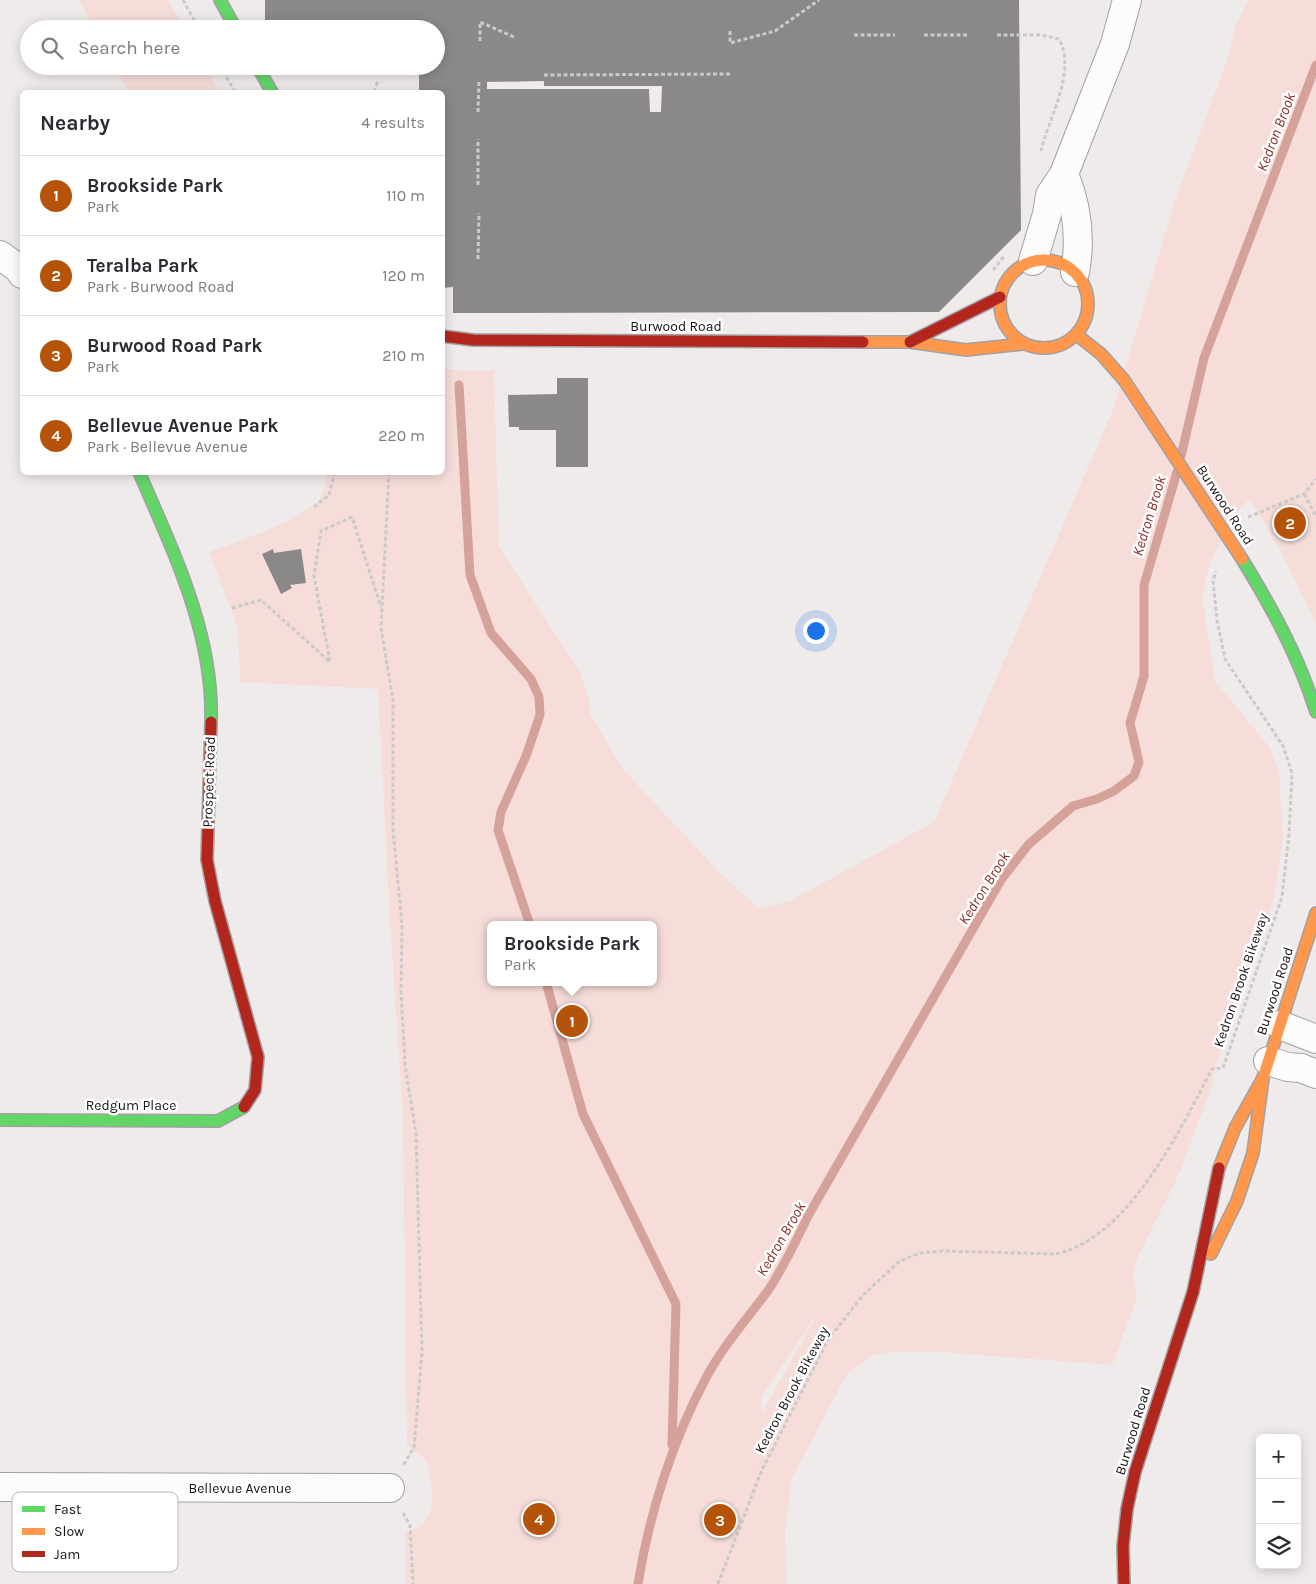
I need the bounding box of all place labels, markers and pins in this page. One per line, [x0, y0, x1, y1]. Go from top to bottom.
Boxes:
pin: 2 [1274, 504, 1306, 542]
pin: 1 [556, 1002, 588, 1040]
pin: 4 [523, 1500, 555, 1538]
pin: 3 [704, 1501, 736, 1539]

